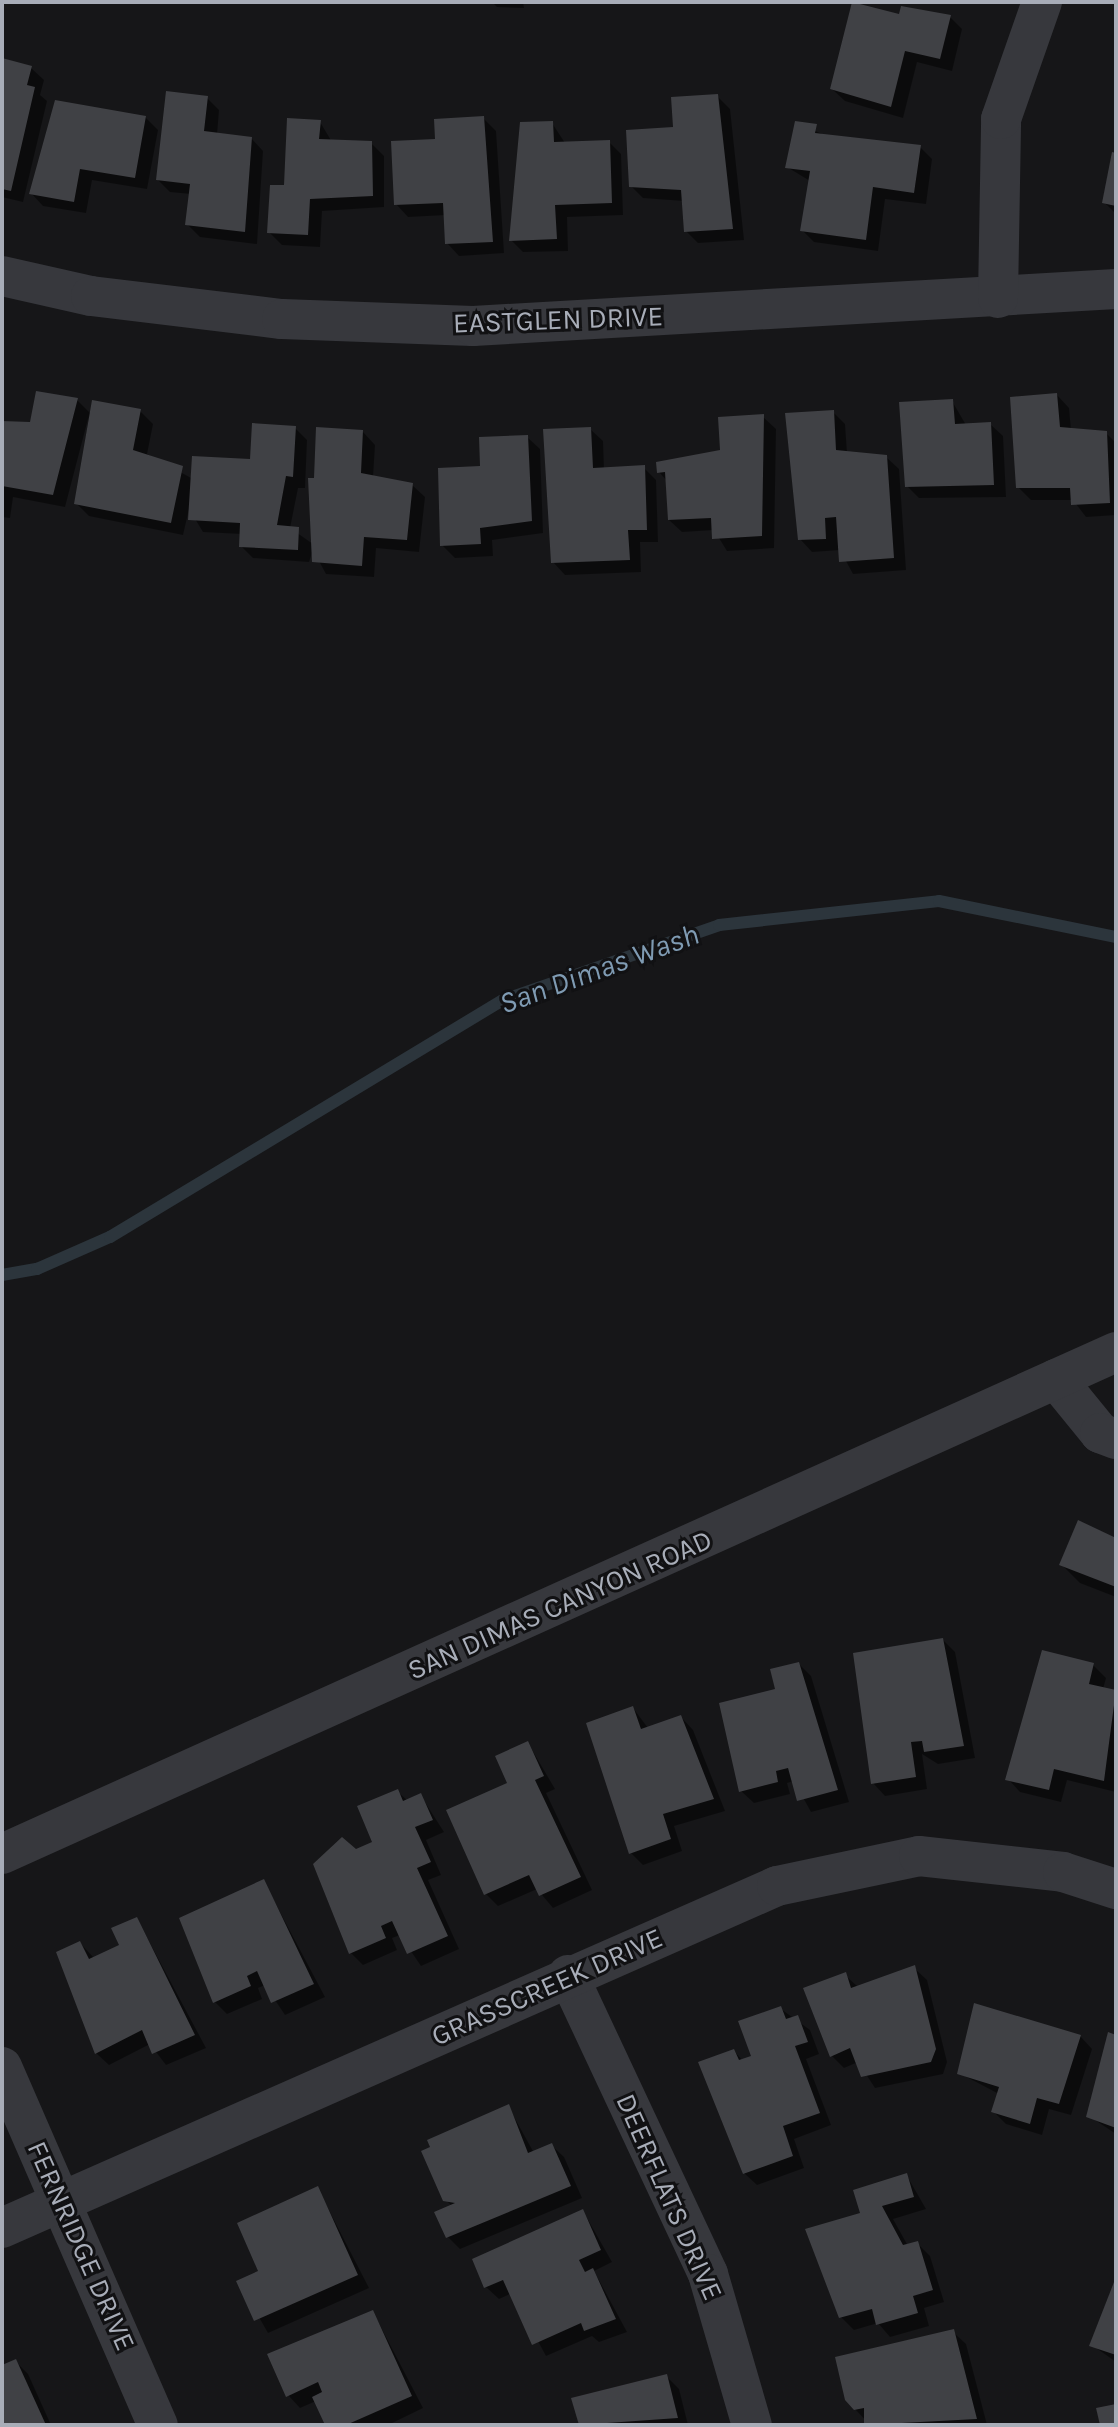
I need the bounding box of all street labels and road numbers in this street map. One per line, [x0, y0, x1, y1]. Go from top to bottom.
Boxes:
street label: EASTGLEN DRIVE [452, 300, 664, 340]
street label: SAN DIMAS CANYON ROAD [403, 1523, 717, 1687]
street label: GRASSCREEK DRIVE [426, 1921, 668, 2053]
street label: DEERFLATS DRIVE [608, 2089, 730, 2305]
street label: FERNRIDGE DRIVE [20, 2136, 142, 2356]

